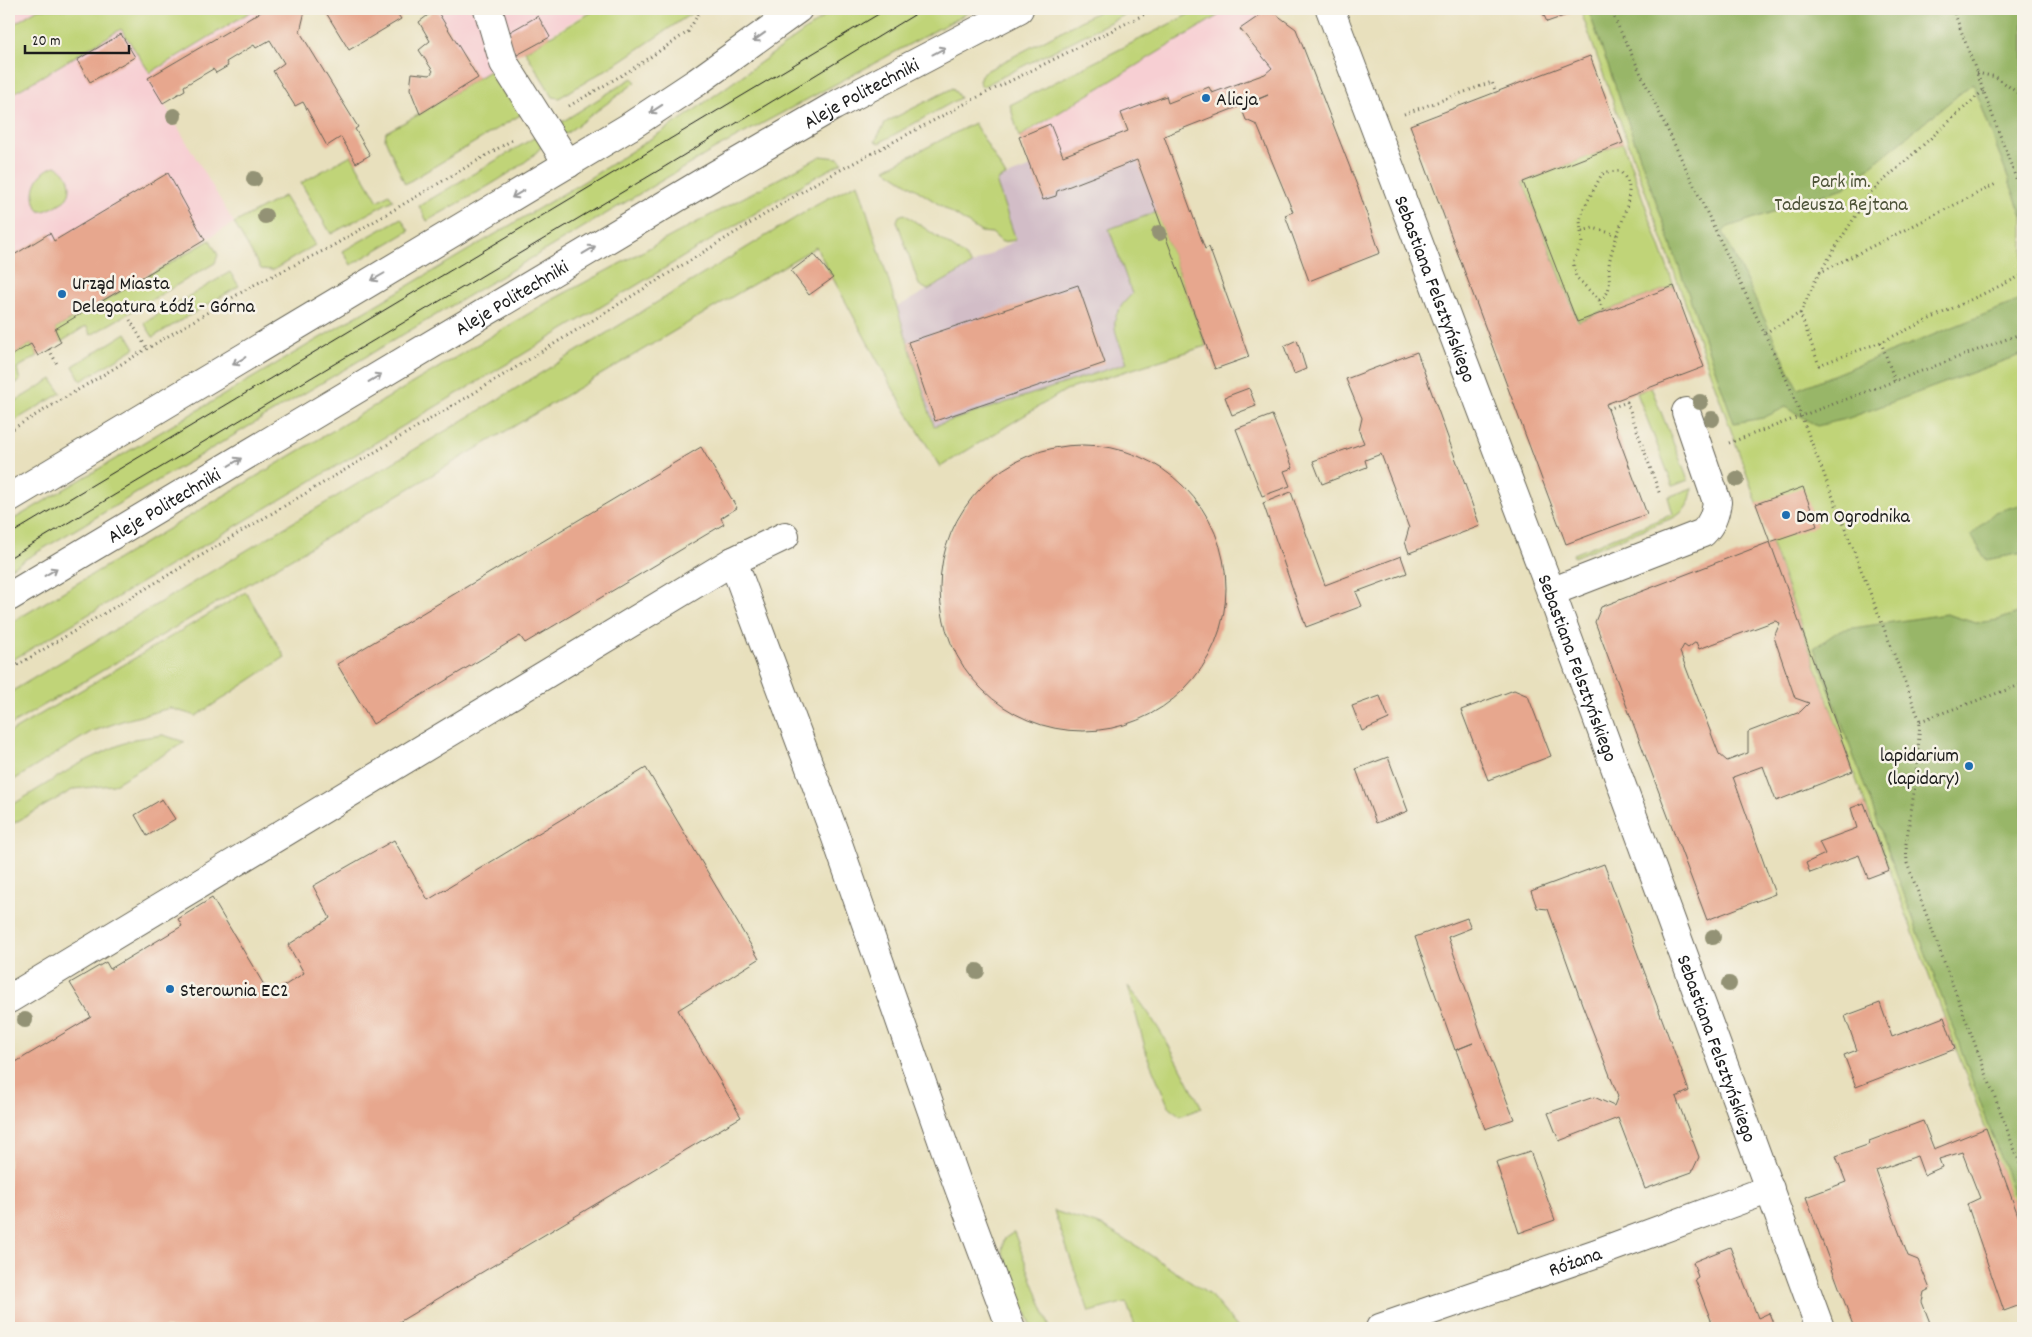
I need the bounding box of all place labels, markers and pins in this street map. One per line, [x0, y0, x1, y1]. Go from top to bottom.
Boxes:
place label: Alicja [1216, 87, 1259, 115]
marker: Alicja [1200, 92, 1212, 104]
place label: Urząd Miasta Delegatura Łódź - Górna [72, 271, 255, 322]
marker: Urząd Miasta Delegatura Łódź - Górna [56, 288, 68, 300]
place label: Dom Ogrodnika [1796, 504, 1911, 532]
marker: Dom Ogrodnika [1780, 509, 1792, 521]
place label: lapidarium (lapidary) [1880, 743, 1959, 794]
marker: lapidarium (lapidary) [1963, 760, 1975, 772]
place label: Sterownia EC2 [180, 978, 289, 1006]
marker: Sterownia EC2 [164, 983, 176, 995]

